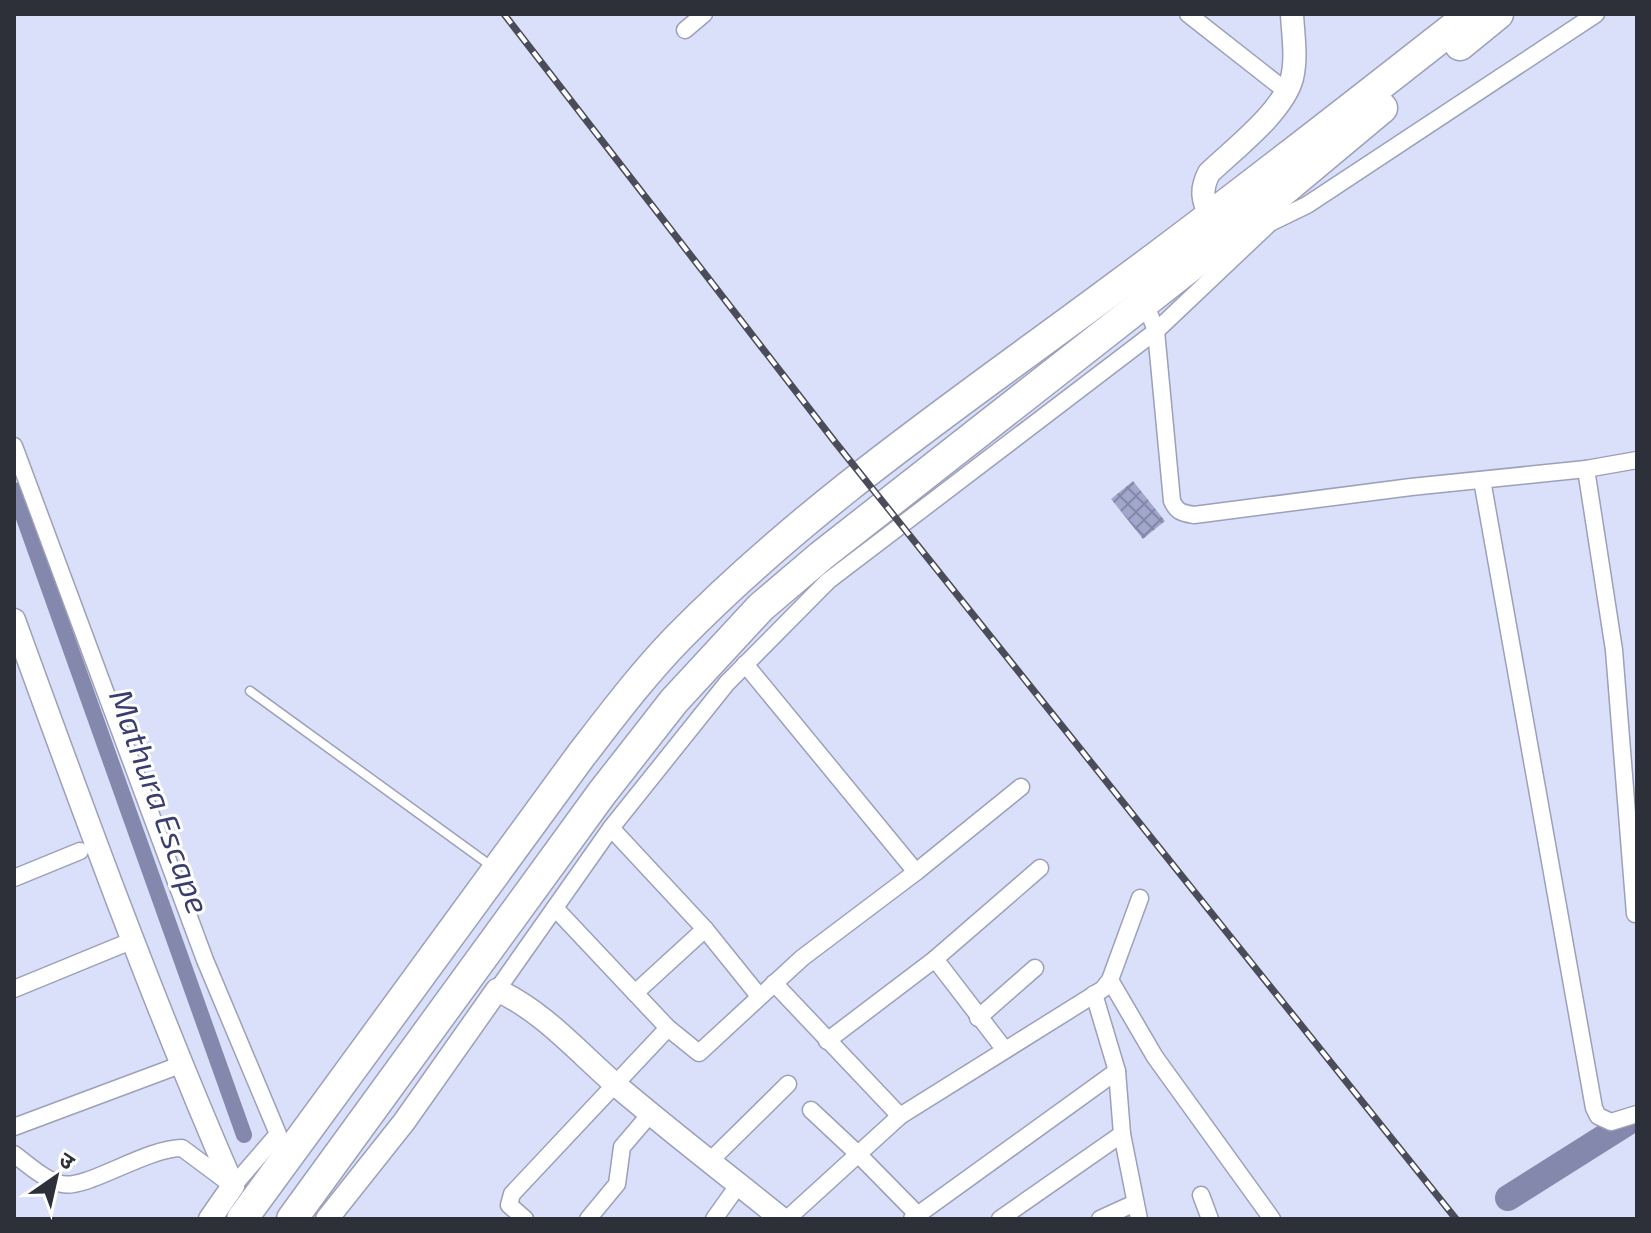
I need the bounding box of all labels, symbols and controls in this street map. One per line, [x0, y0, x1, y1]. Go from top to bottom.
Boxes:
water label: Mathura Escape [102, 684, 219, 919]
north arrow [16, 1137, 96, 1217]
text: उ [55, 1145, 81, 1175]

